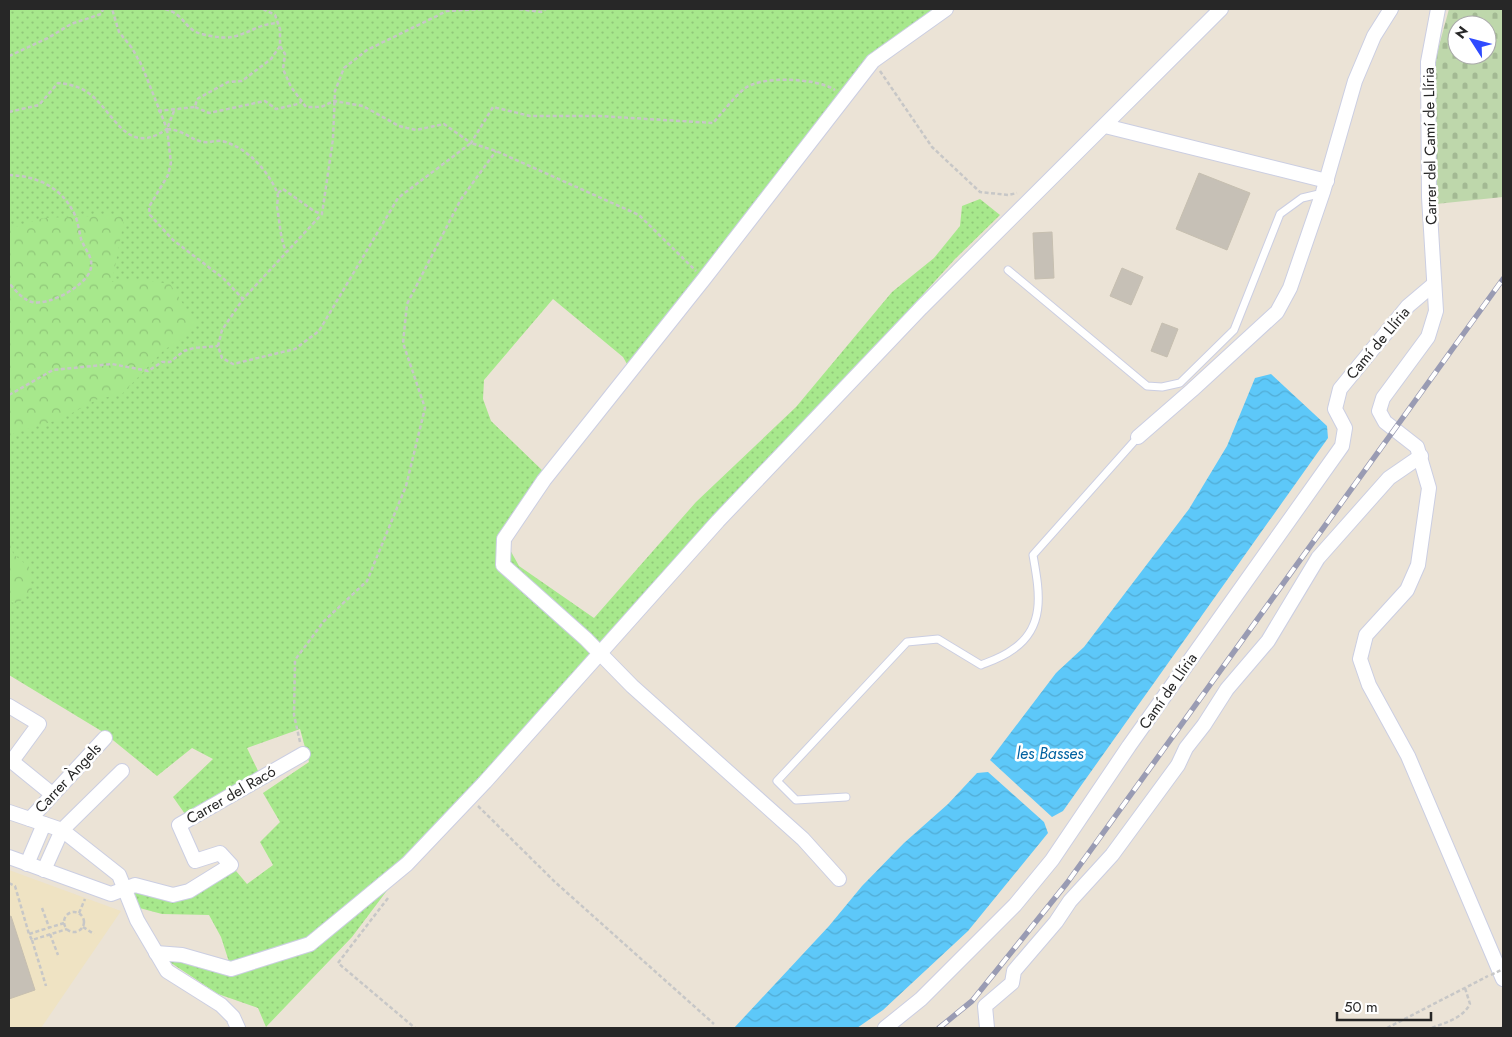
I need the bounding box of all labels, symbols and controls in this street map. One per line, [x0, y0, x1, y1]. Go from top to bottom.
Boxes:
north arrow [1447, 15, 1497, 65]
text: N [1450, 22, 1473, 43]
street label: Carrer del Camí de Llíria [1418, 67, 1442, 225]
street label: Camí de Llíria [1341, 302, 1415, 384]
street label: Camí de Llíria [1134, 648, 1202, 734]
street label: Carrer Àngels [30, 738, 106, 818]
water label: les Basses [1017, 742, 1084, 765]
street label: Carrer del Racó [182, 760, 280, 830]
scale bar [1337, 990, 1431, 1022]
text: 50 m [1344, 996, 1378, 1018]

